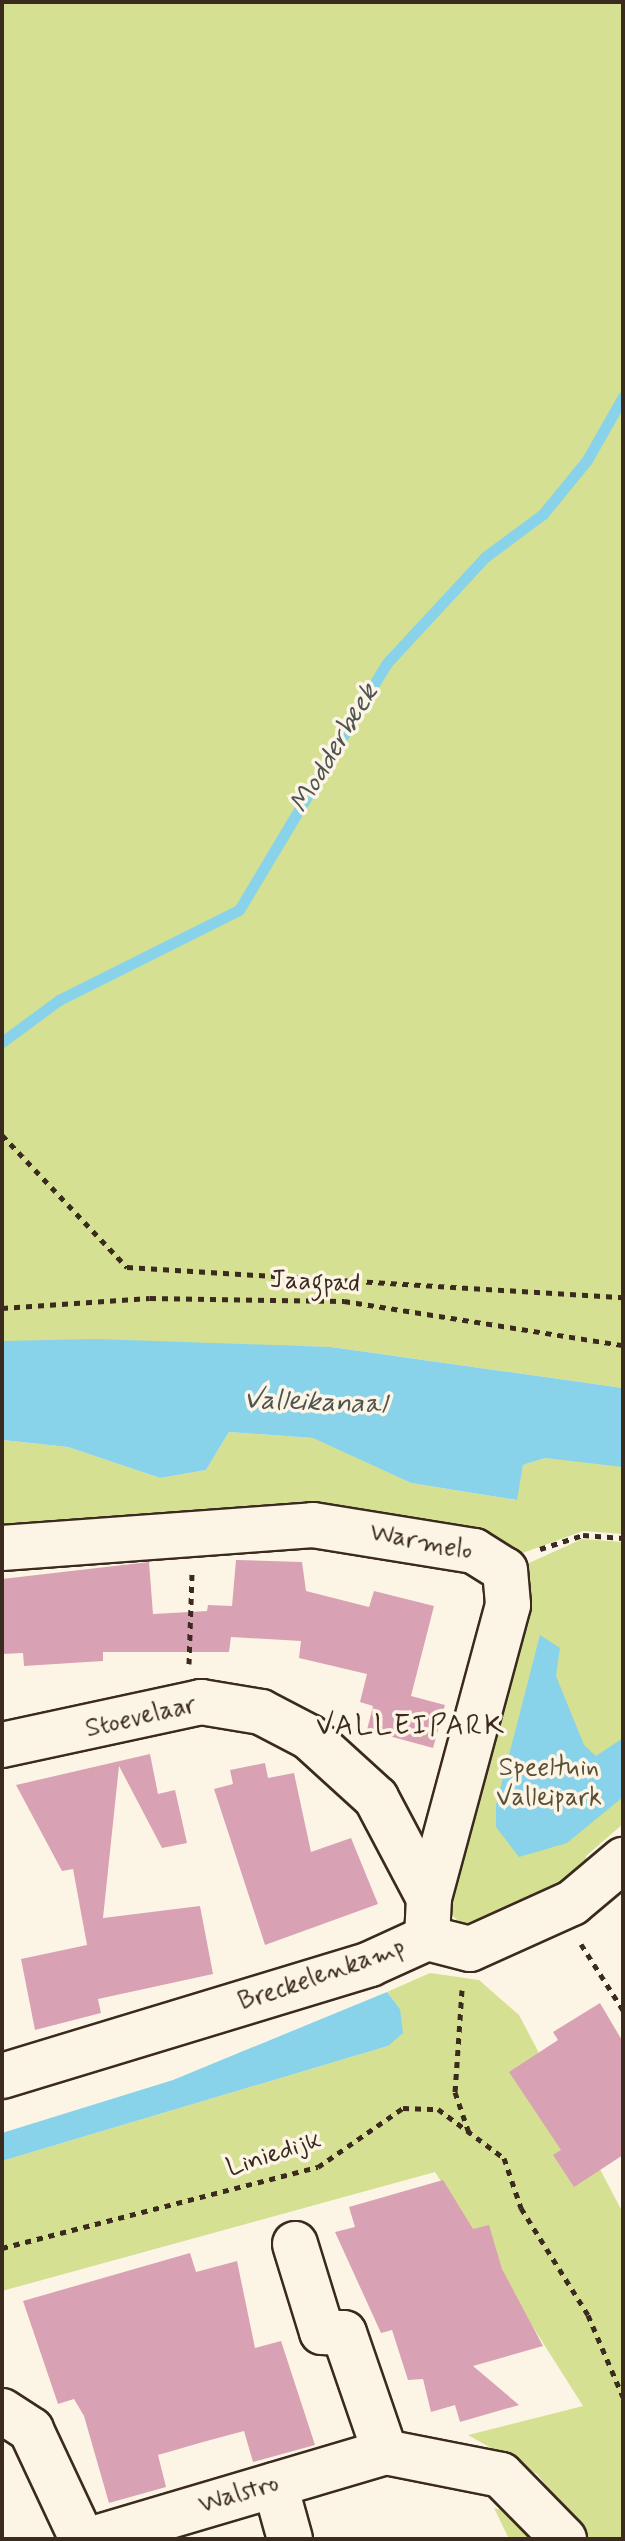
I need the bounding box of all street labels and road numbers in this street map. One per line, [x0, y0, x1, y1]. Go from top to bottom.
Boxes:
street label: Jaagpad [269, 1265, 361, 1301]
street label: Warmelo [367, 1518, 475, 1568]
street label: Stoevelaar [83, 1690, 199, 1746]
street label: Breckelenkamp [235, 1933, 409, 2019]
street label: Liniedijk [223, 2125, 325, 2185]
street label: Walstro [195, 2468, 283, 2522]

